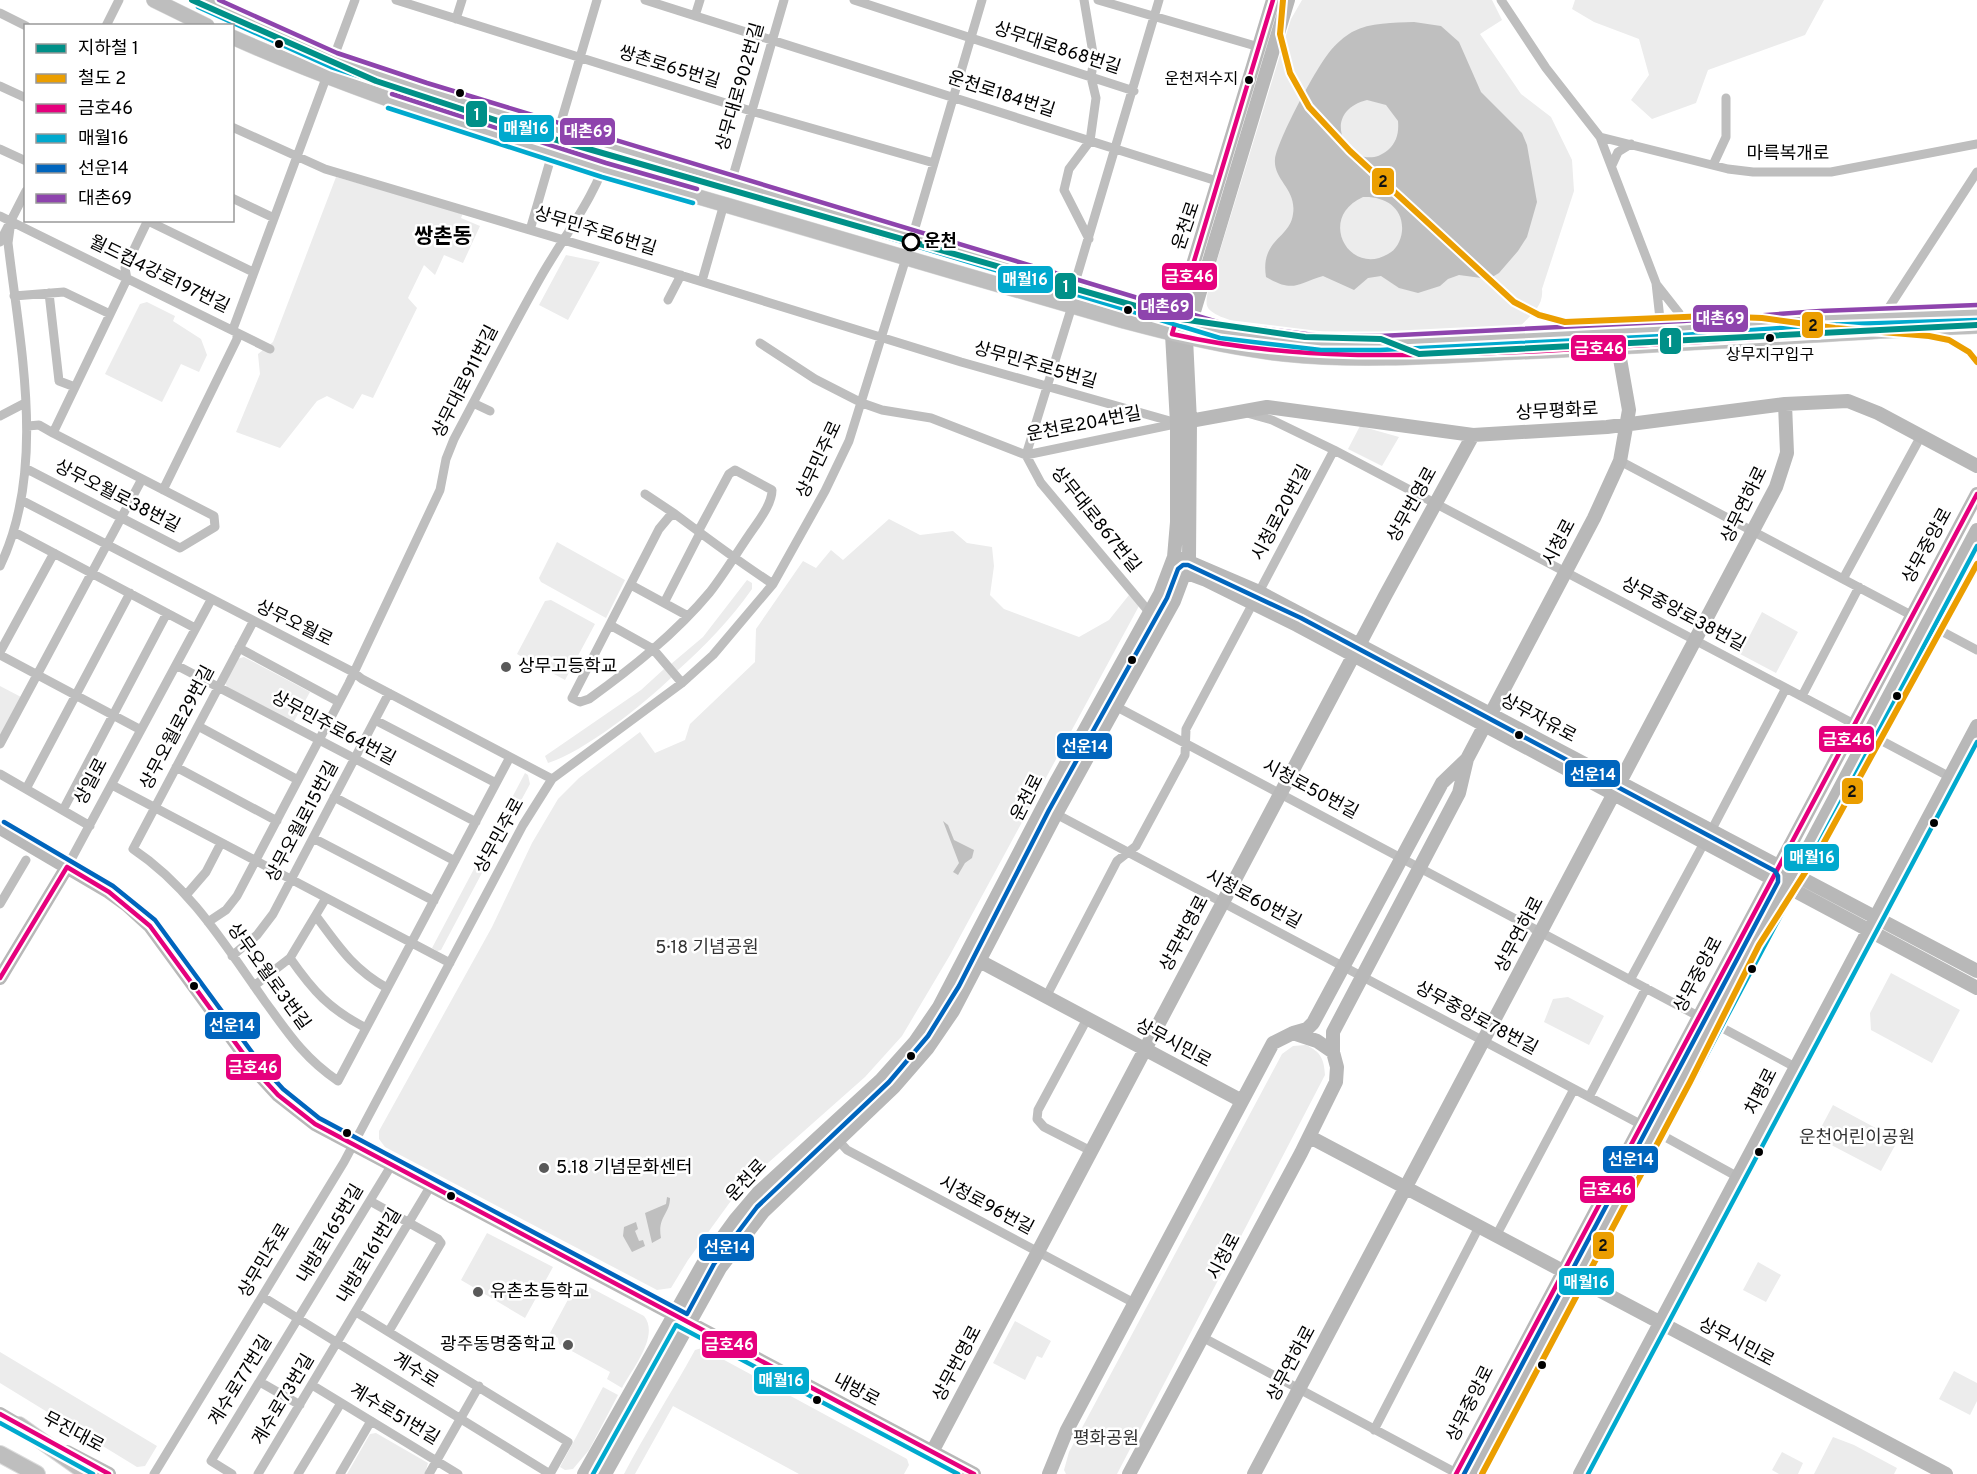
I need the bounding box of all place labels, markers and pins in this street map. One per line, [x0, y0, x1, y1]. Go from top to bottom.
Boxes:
unlabelled marker [273, 38, 285, 50]
place label: 운천저수지 [1164, 70, 1238, 90]
marker: 운천저수지 [1243, 74, 1255, 86]
unlabelled marker [454, 87, 466, 99]
place label: 운천 [924, 231, 957, 254]
marker: 운천 [902, 233, 920, 251]
unlabelled marker [1122, 304, 1134, 316]
marker: 상무지구입구 [1764, 332, 1776, 344]
place label: 상무지구입구 [1726, 346, 1814, 366]
unlabelled marker [1126, 654, 1138, 666]
place label: 상무고등학교 [518, 656, 617, 679]
marker: 상무고등학교 [499, 660, 513, 674]
unlabelled marker [1891, 690, 1903, 702]
unlabelled marker [1513, 729, 1525, 741]
unlabelled marker [1928, 817, 1940, 829]
unlabelled marker [1746, 963, 1758, 975]
unlabelled marker [188, 980, 200, 992]
unlabelled marker [905, 1050, 917, 1062]
unlabelled marker [341, 1127, 353, 1139]
unlabelled marker [1753, 1146, 1765, 1158]
place label: 5.18 기념문화센터 [556, 1157, 693, 1180]
marker: 5.18 기념문화센터 [537, 1161, 551, 1175]
unlabelled marker [445, 1190, 457, 1202]
place label: 유촌초등학교 [490, 1281, 589, 1304]
marker: 유촌초등학교 [471, 1285, 485, 1299]
place label: 광주동명중학교 [440, 1334, 556, 1357]
marker: 광주동명중학교 [561, 1338, 575, 1352]
unlabelled marker [1536, 1359, 1548, 1371]
unlabelled marker [811, 1394, 823, 1406]

